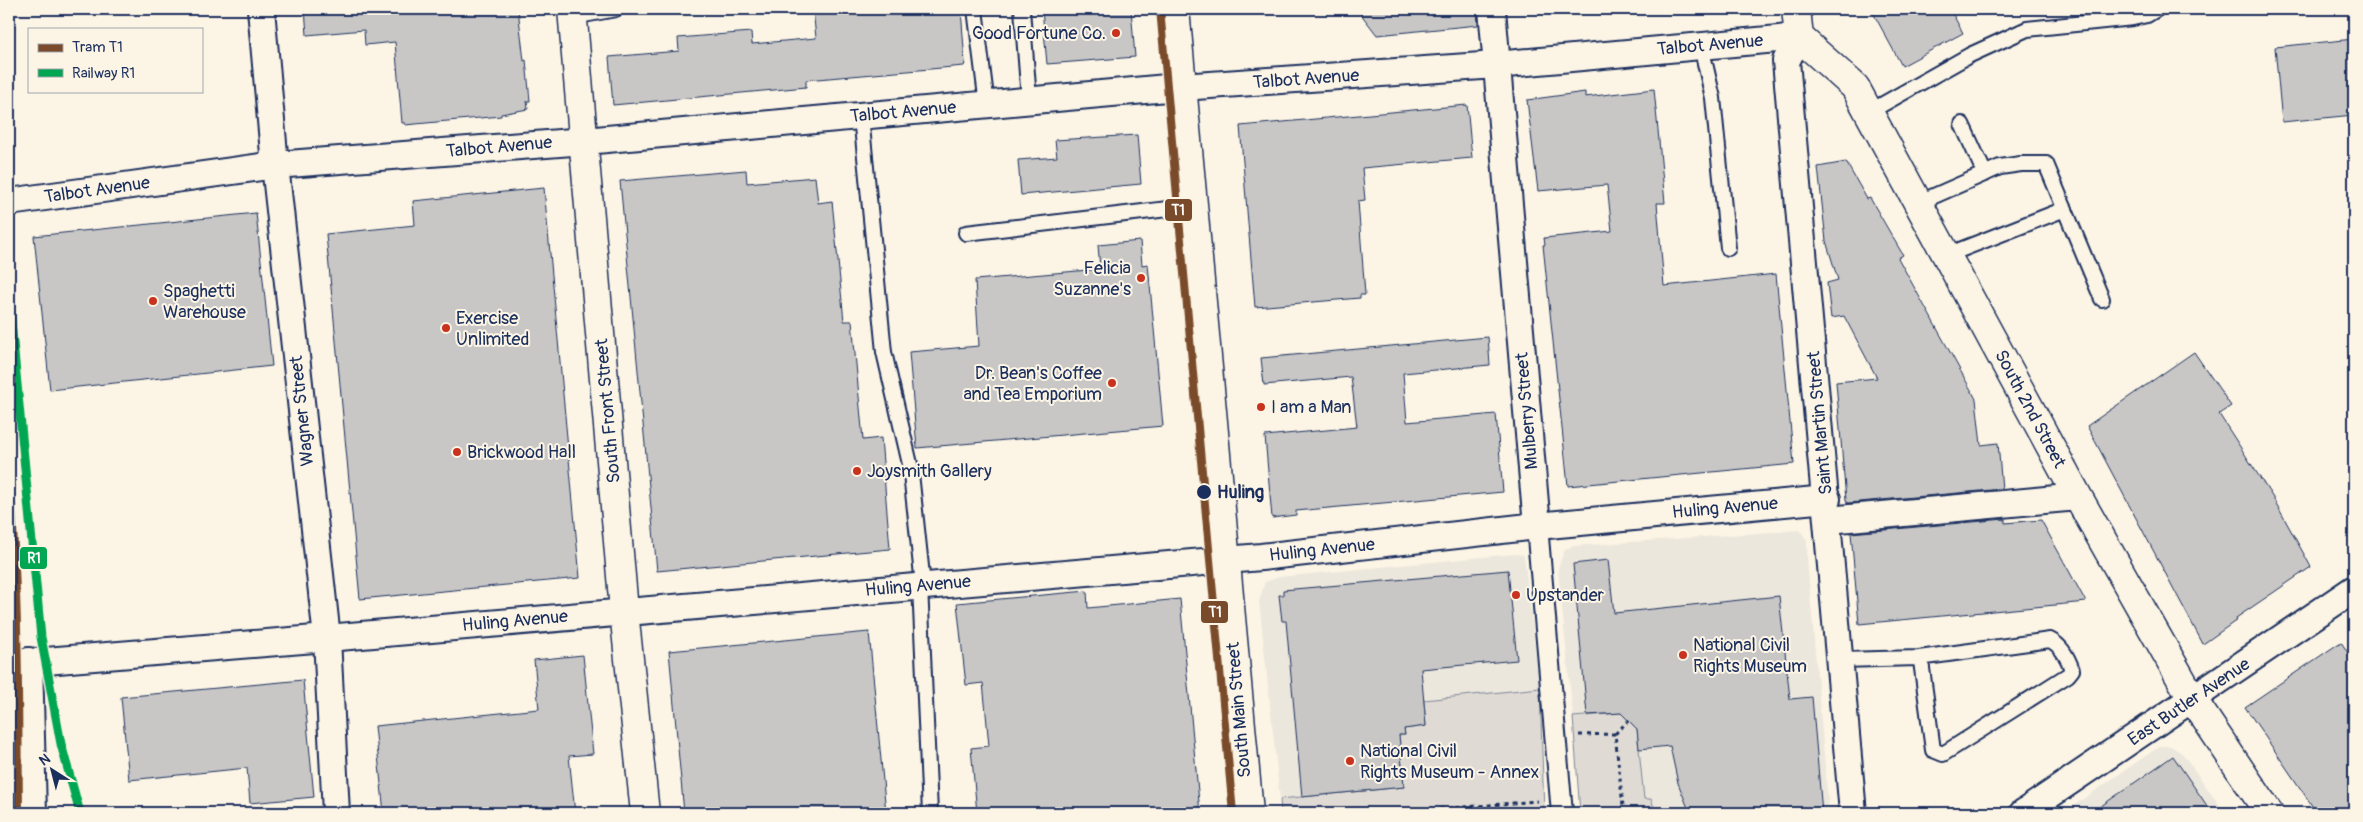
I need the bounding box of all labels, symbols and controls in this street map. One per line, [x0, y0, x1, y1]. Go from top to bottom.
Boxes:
place label: Good Fortune Co. [972, 22, 1106, 45]
marker: Good Fortune Co. [1110, 27, 1122, 39]
legend [28, 28, 202, 92]
street label: Talbot Avenue [1656, 29, 1764, 61]
text: Tram T1 [72, 38, 123, 57]
text: Railway R1 [72, 64, 135, 83]
street label: Talbot Avenue [1252, 64, 1360, 94]
street label: Talbot Avenue [849, 96, 957, 128]
street label: Talbot Avenue [445, 131, 553, 163]
street label: Talbot Avenue [43, 171, 151, 209]
line badge: T1 [1164, 198, 1193, 222]
text: T1 [1170, 202, 1185, 219]
place label: Felicia Suzanne's [1053, 257, 1131, 301]
marker: Felicia Suzanne's [1135, 272, 1147, 284]
place label: Spaghetti Warehouse [163, 280, 246, 324]
marker: Spaghetti Warehouse [147, 295, 159, 307]
place label: Exercise Unlimited [456, 307, 529, 351]
marker: Exercise Unlimited [440, 322, 452, 334]
street label: South Front Street [590, 337, 626, 484]
street label: South 2nd Street [1989, 346, 2071, 473]
street label: Saint Martin Street [1802, 350, 1838, 496]
street label: Mulberry Street [1510, 351, 1544, 470]
street label: Wagner Street [285, 354, 319, 467]
place label: Dr. Bean's Coffee and Tea Emporium [964, 362, 1102, 406]
marker: Dr. Bean's Coffee and Tea Emporium [1106, 377, 1118, 389]
place label: I am a Man [1271, 396, 1352, 419]
marker: I am a Man [1255, 401, 1267, 413]
place label: Brickwood Hall [467, 441, 576, 464]
marker: Brickwood Hall [451, 446, 463, 458]
place label: Joysmith Gallery [867, 460, 992, 483]
marker: Joysmith Gallery [851, 465, 863, 477]
place label: Huling [1217, 481, 1264, 504]
marker: Huling [1195, 483, 1213, 501]
street label: Huling Avenue [1671, 492, 1779, 524]
street label: Huling Avenue [1268, 533, 1376, 567]
line badge: R1 [19, 546, 48, 570]
text: R1 [27, 550, 41, 567]
street label: Huling Avenue [864, 570, 972, 602]
place label: Upstander [1526, 584, 1605, 607]
marker: Upstander [1510, 589, 1522, 601]
line badge: T1 [1200, 600, 1229, 624]
text: T1 [1207, 604, 1222, 621]
street label: Huling Avenue [461, 605, 569, 637]
place label: National Civil Rights Museum [1693, 634, 1807, 678]
street label: South Main Street [1222, 640, 1256, 779]
marker: National Civil Rights Museum [1677, 649, 1689, 661]
street label: East Butler Avenue [2124, 653, 2254, 751]
place label: National Civil Rights Museum - Annex [1360, 740, 1539, 784]
north arrow [28, 744, 78, 794]
text: N [36, 750, 53, 770]
marker: National Civil Rights Museum - Annex [1344, 755, 1356, 767]

